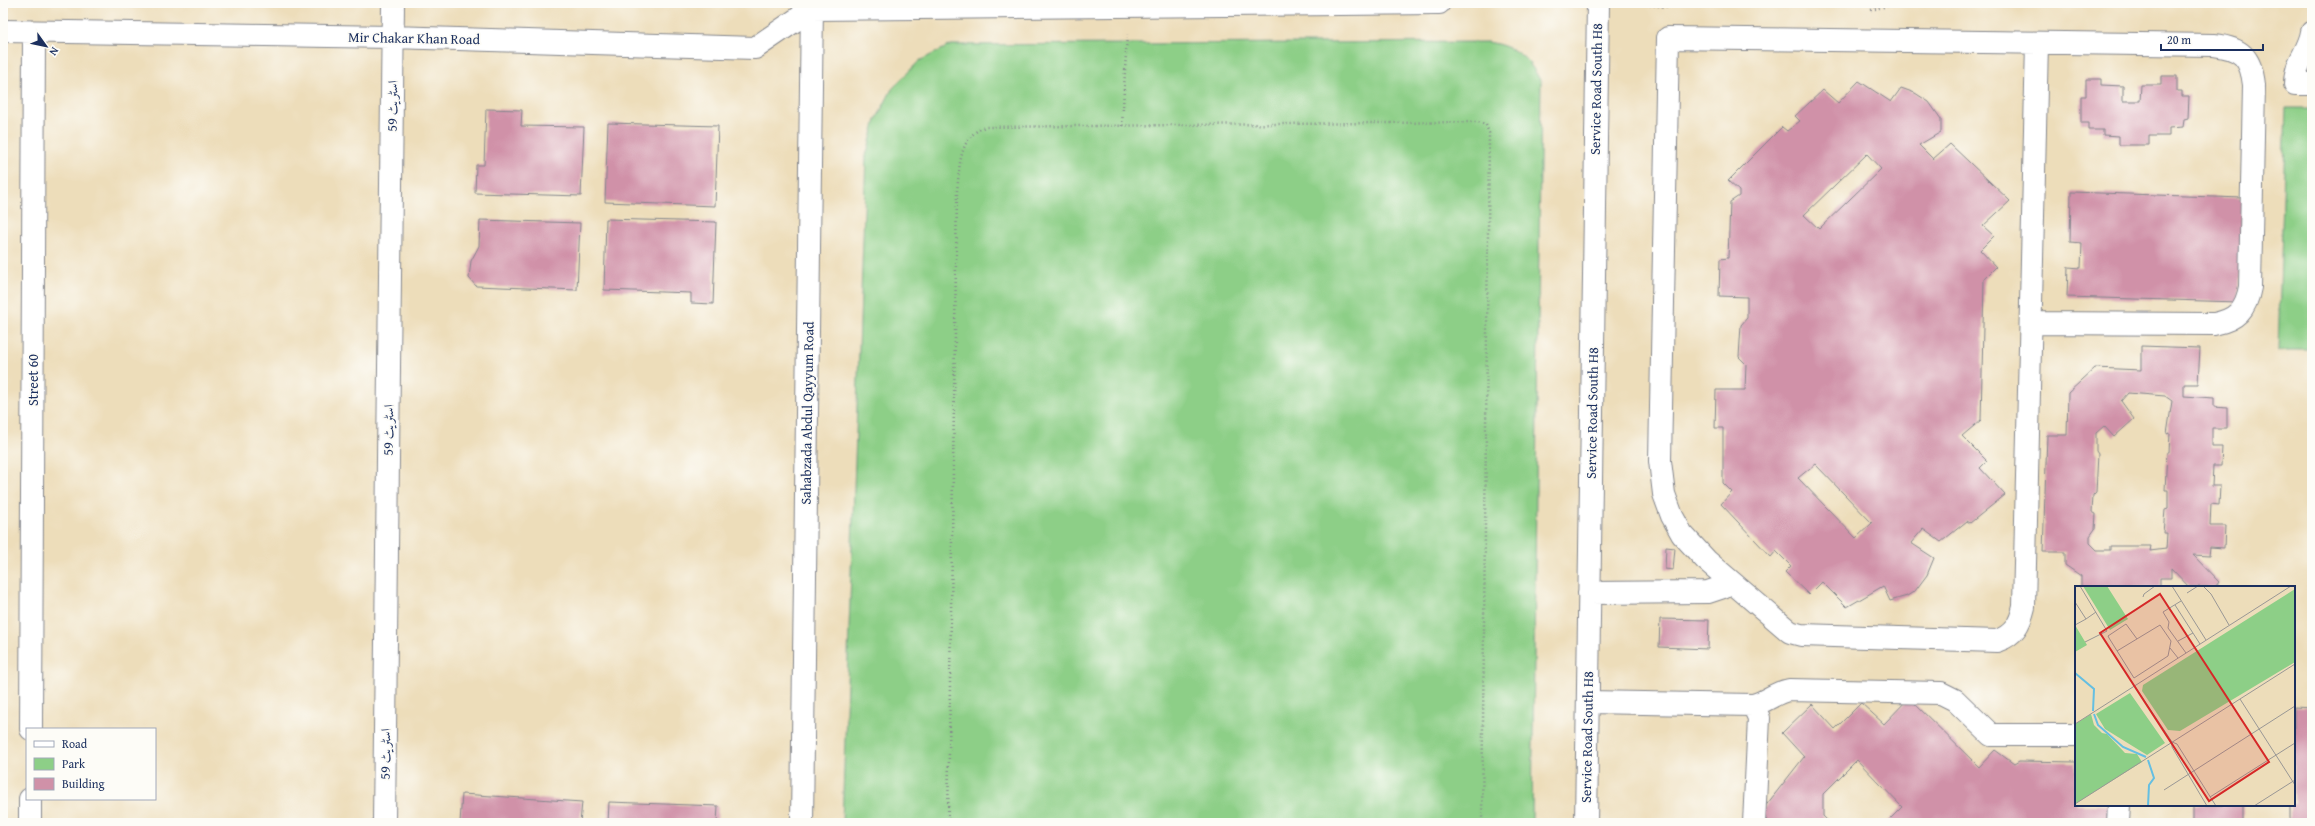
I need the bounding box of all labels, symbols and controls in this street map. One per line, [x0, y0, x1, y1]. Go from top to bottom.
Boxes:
street label: Service Road South H8 [1585, 23, 1607, 155]
north arrow [26, 26, 66, 66]
scale bar [2161, 26, 2263, 52]
street label: Mir Chakar Khan Road [348, 27, 481, 49]
text: 20 m [2167, 31, 2191, 48]
text: N [45, 44, 63, 59]
street label: اسٹریٹ 59 [382, 80, 402, 132]
street label: Sahabzada Abdul Qayyum Road [795, 321, 819, 505]
street label: Service Road South H8 [1581, 347, 1603, 479]
street label: Street 60 [23, 354, 43, 406]
street label: اسٹریٹ 59 [378, 404, 398, 456]
inset map [2075, 586, 2295, 806]
street label: Service Road South H8 [1576, 671, 1598, 803]
legend [26, 728, 156, 800]
street label: اسٹریٹ 59 [375, 728, 395, 780]
text: Road [62, 735, 88, 752]
text: Park [62, 755, 86, 772]
text: Building [62, 775, 105, 792]

